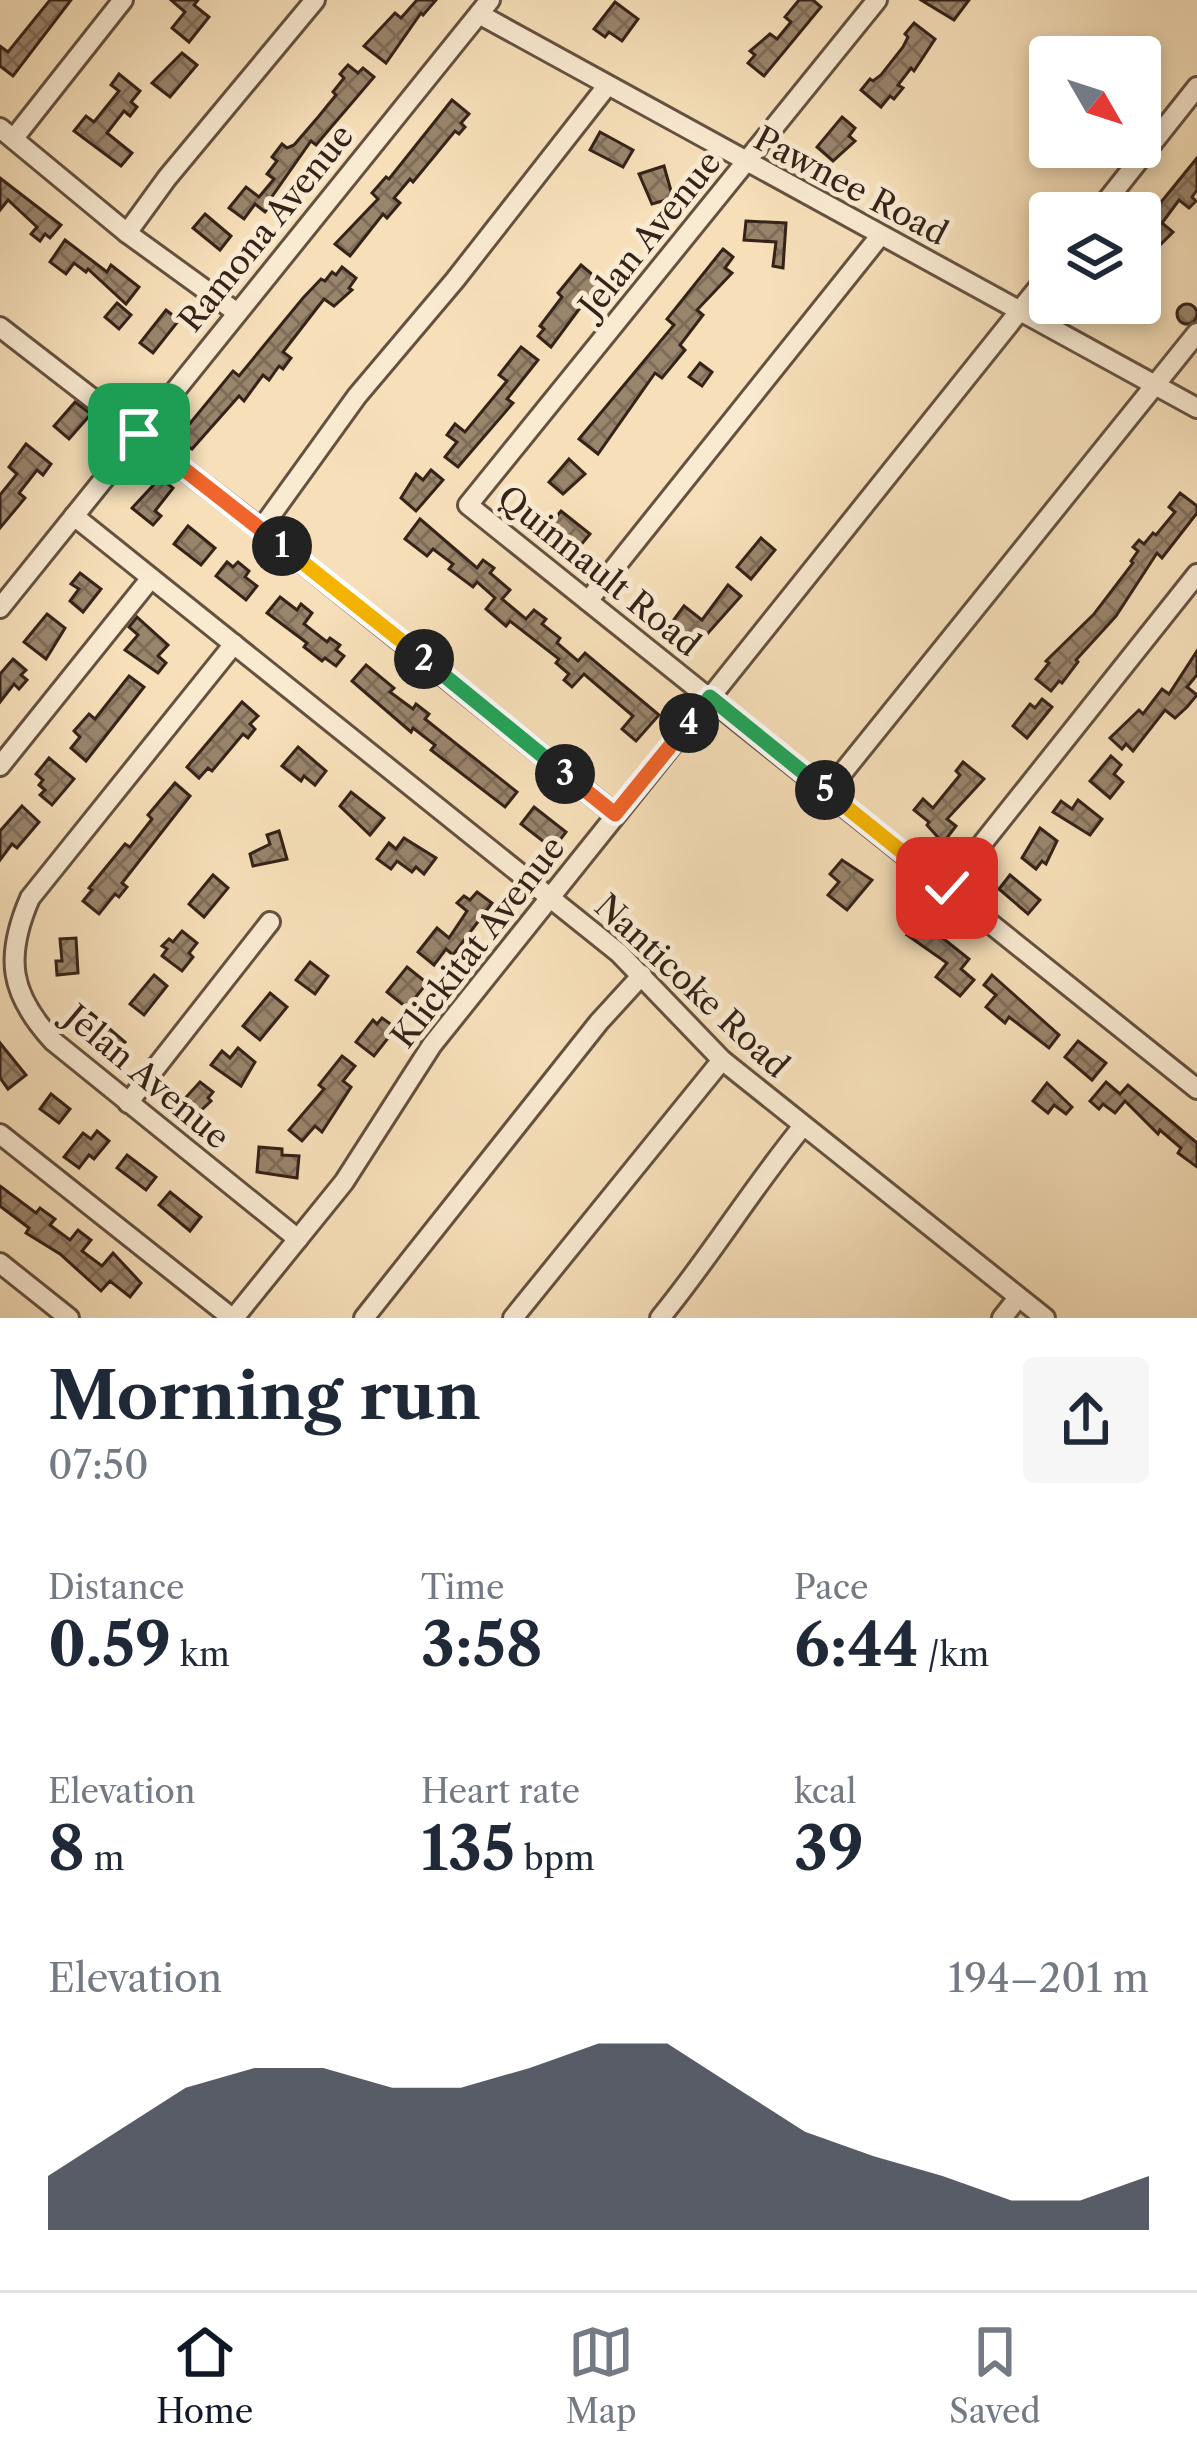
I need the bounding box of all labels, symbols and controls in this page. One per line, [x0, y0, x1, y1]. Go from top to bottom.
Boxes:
north arrow [1029, 36, 1161, 168]
map controls [1029, 36, 1161, 324]
street label: Ramona Avenue [170, 116, 362, 340]
street label: Pawnee Road [747, 118, 955, 254]
street label: Jelan Avenue [567, 142, 730, 329]
button: layers [1029, 192, 1161, 324]
pin [88, 383, 190, 485]
icon: arrive [106, 401, 172, 467]
street label: Quinnault Road [489, 477, 709, 665]
pin: 1 [252, 516, 312, 576]
text: 1 [275, 525, 289, 566]
pin: 2 [394, 629, 454, 689]
text: 2 [414, 638, 434, 679]
pin: 4 [659, 693, 719, 753]
text: 4 [679, 702, 699, 743]
pin: 3 [535, 744, 595, 804]
text: 3 [556, 753, 574, 794]
pin: 5 [795, 760, 855, 820]
text: 5 [816, 769, 834, 810]
street label: Klickitat Avenue [383, 828, 573, 1056]
pin [896, 837, 998, 939]
icon: check [914, 855, 980, 921]
street label: Nanticoke Road [586, 886, 798, 1086]
street label: Jelan Avenue [52, 993, 238, 1158]
text: Morning run [48, 1355, 481, 1436]
button: share [1023, 1357, 1149, 1483]
text: 07:50 [48, 1441, 149, 1489]
text: Distance [48, 1567, 185, 1608]
text: Time [421, 1567, 504, 1608]
text: Pace [794, 1567, 869, 1608]
text: 0.59 [48, 1608, 171, 1682]
text: 3:58 [421, 1608, 543, 1682]
text: 6:44 [794, 1608, 919, 1682]
text: km [171, 1634, 230, 1675]
text: /km [919, 1634, 989, 1675]
text: Elevation [48, 1771, 195, 1812]
text: Heart rate [421, 1771, 580, 1812]
text: kcal [794, 1771, 856, 1812]
text: 8 [48, 1812, 85, 1886]
text: 135 [421, 1812, 515, 1886]
text: 39 [794, 1812, 864, 1886]
text: m [85, 1838, 124, 1879]
text: bpm [515, 1838, 595, 1879]
text: Elevation [48, 1954, 222, 2002]
text: 194–201 m [948, 1954, 1149, 2002]
tab: Home [156, 2319, 253, 2432]
tab: Map [566, 2319, 637, 2432]
tab: Saved [949, 2319, 1041, 2432]

